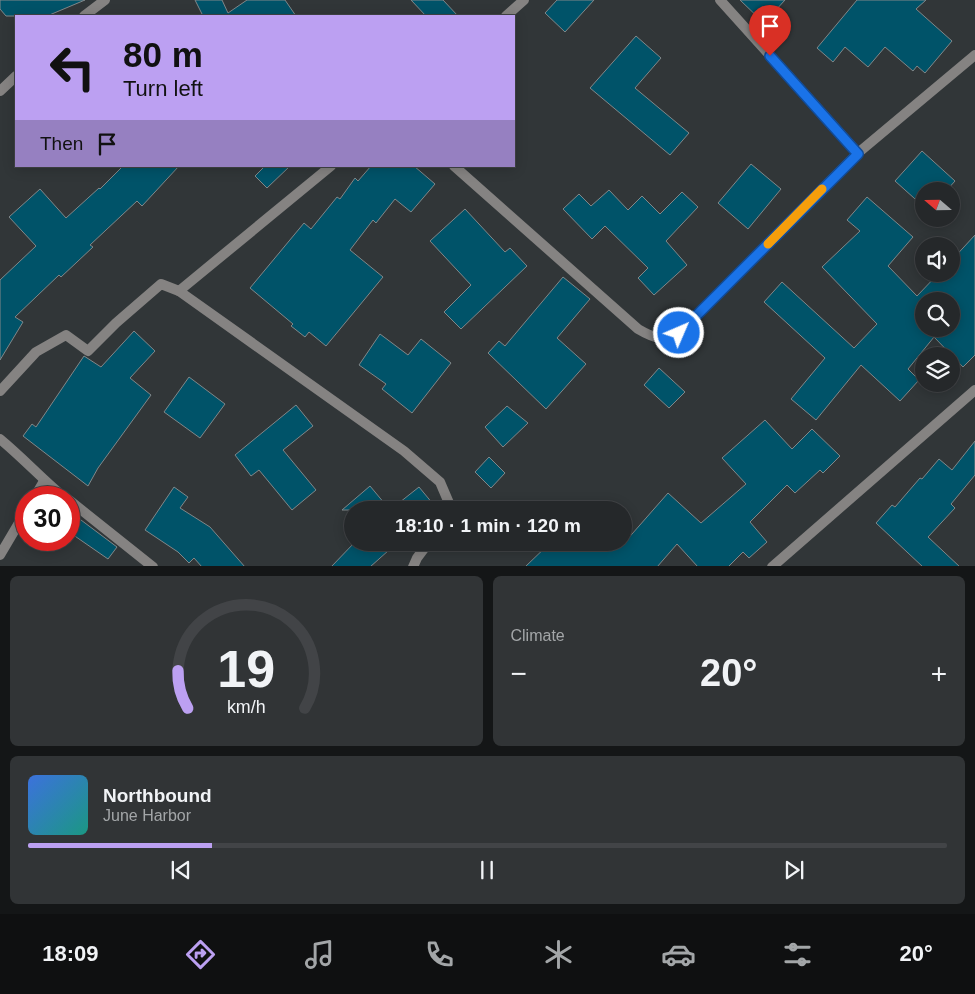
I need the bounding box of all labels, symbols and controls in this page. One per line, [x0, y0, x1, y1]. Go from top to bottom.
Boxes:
pin [749, 5, 791, 56]
icon: arrive [756, 12, 784, 40]
icon: left [40, 35, 105, 100]
text: 80 m [123, 35, 203, 74]
text: Turn left [123, 76, 203, 101]
icon: arrive [93, 130, 121, 158]
text: Then [40, 133, 83, 154]
north arrow [915, 182, 960, 228]
map controls [915, 182, 960, 392]
button: sound [915, 237, 960, 282]
button: search [915, 292, 960, 337]
position arrow [652, 306, 704, 358]
button: layers [915, 347, 960, 392]
speed limit sign: 30 [15, 486, 80, 551]
text: 18:10 · 1 min · 120 m [395, 515, 581, 536]
text: Climate [511, 627, 565, 644]
text: 19 [217, 640, 275, 698]
text: 20° [700, 652, 757, 694]
text: − [511, 658, 527, 689]
text: + [931, 658, 947, 689]
text: km/h [227, 697, 266, 717]
text: Northbound [103, 785, 212, 806]
text: June Harbor [103, 807, 191, 824]
icon: previous [167, 856, 195, 884]
icon: pause [473, 856, 501, 884]
icon: next [780, 856, 808, 884]
icon: directions [183, 937, 218, 972]
icon: music [302, 937, 337, 972]
icon: phone [422, 937, 457, 972]
icon: climate [541, 937, 576, 972]
icon: car [661, 937, 696, 972]
icon: filters [780, 937, 815, 972]
text: 18:09 [42, 941, 98, 966]
text: 20° [899, 941, 933, 966]

